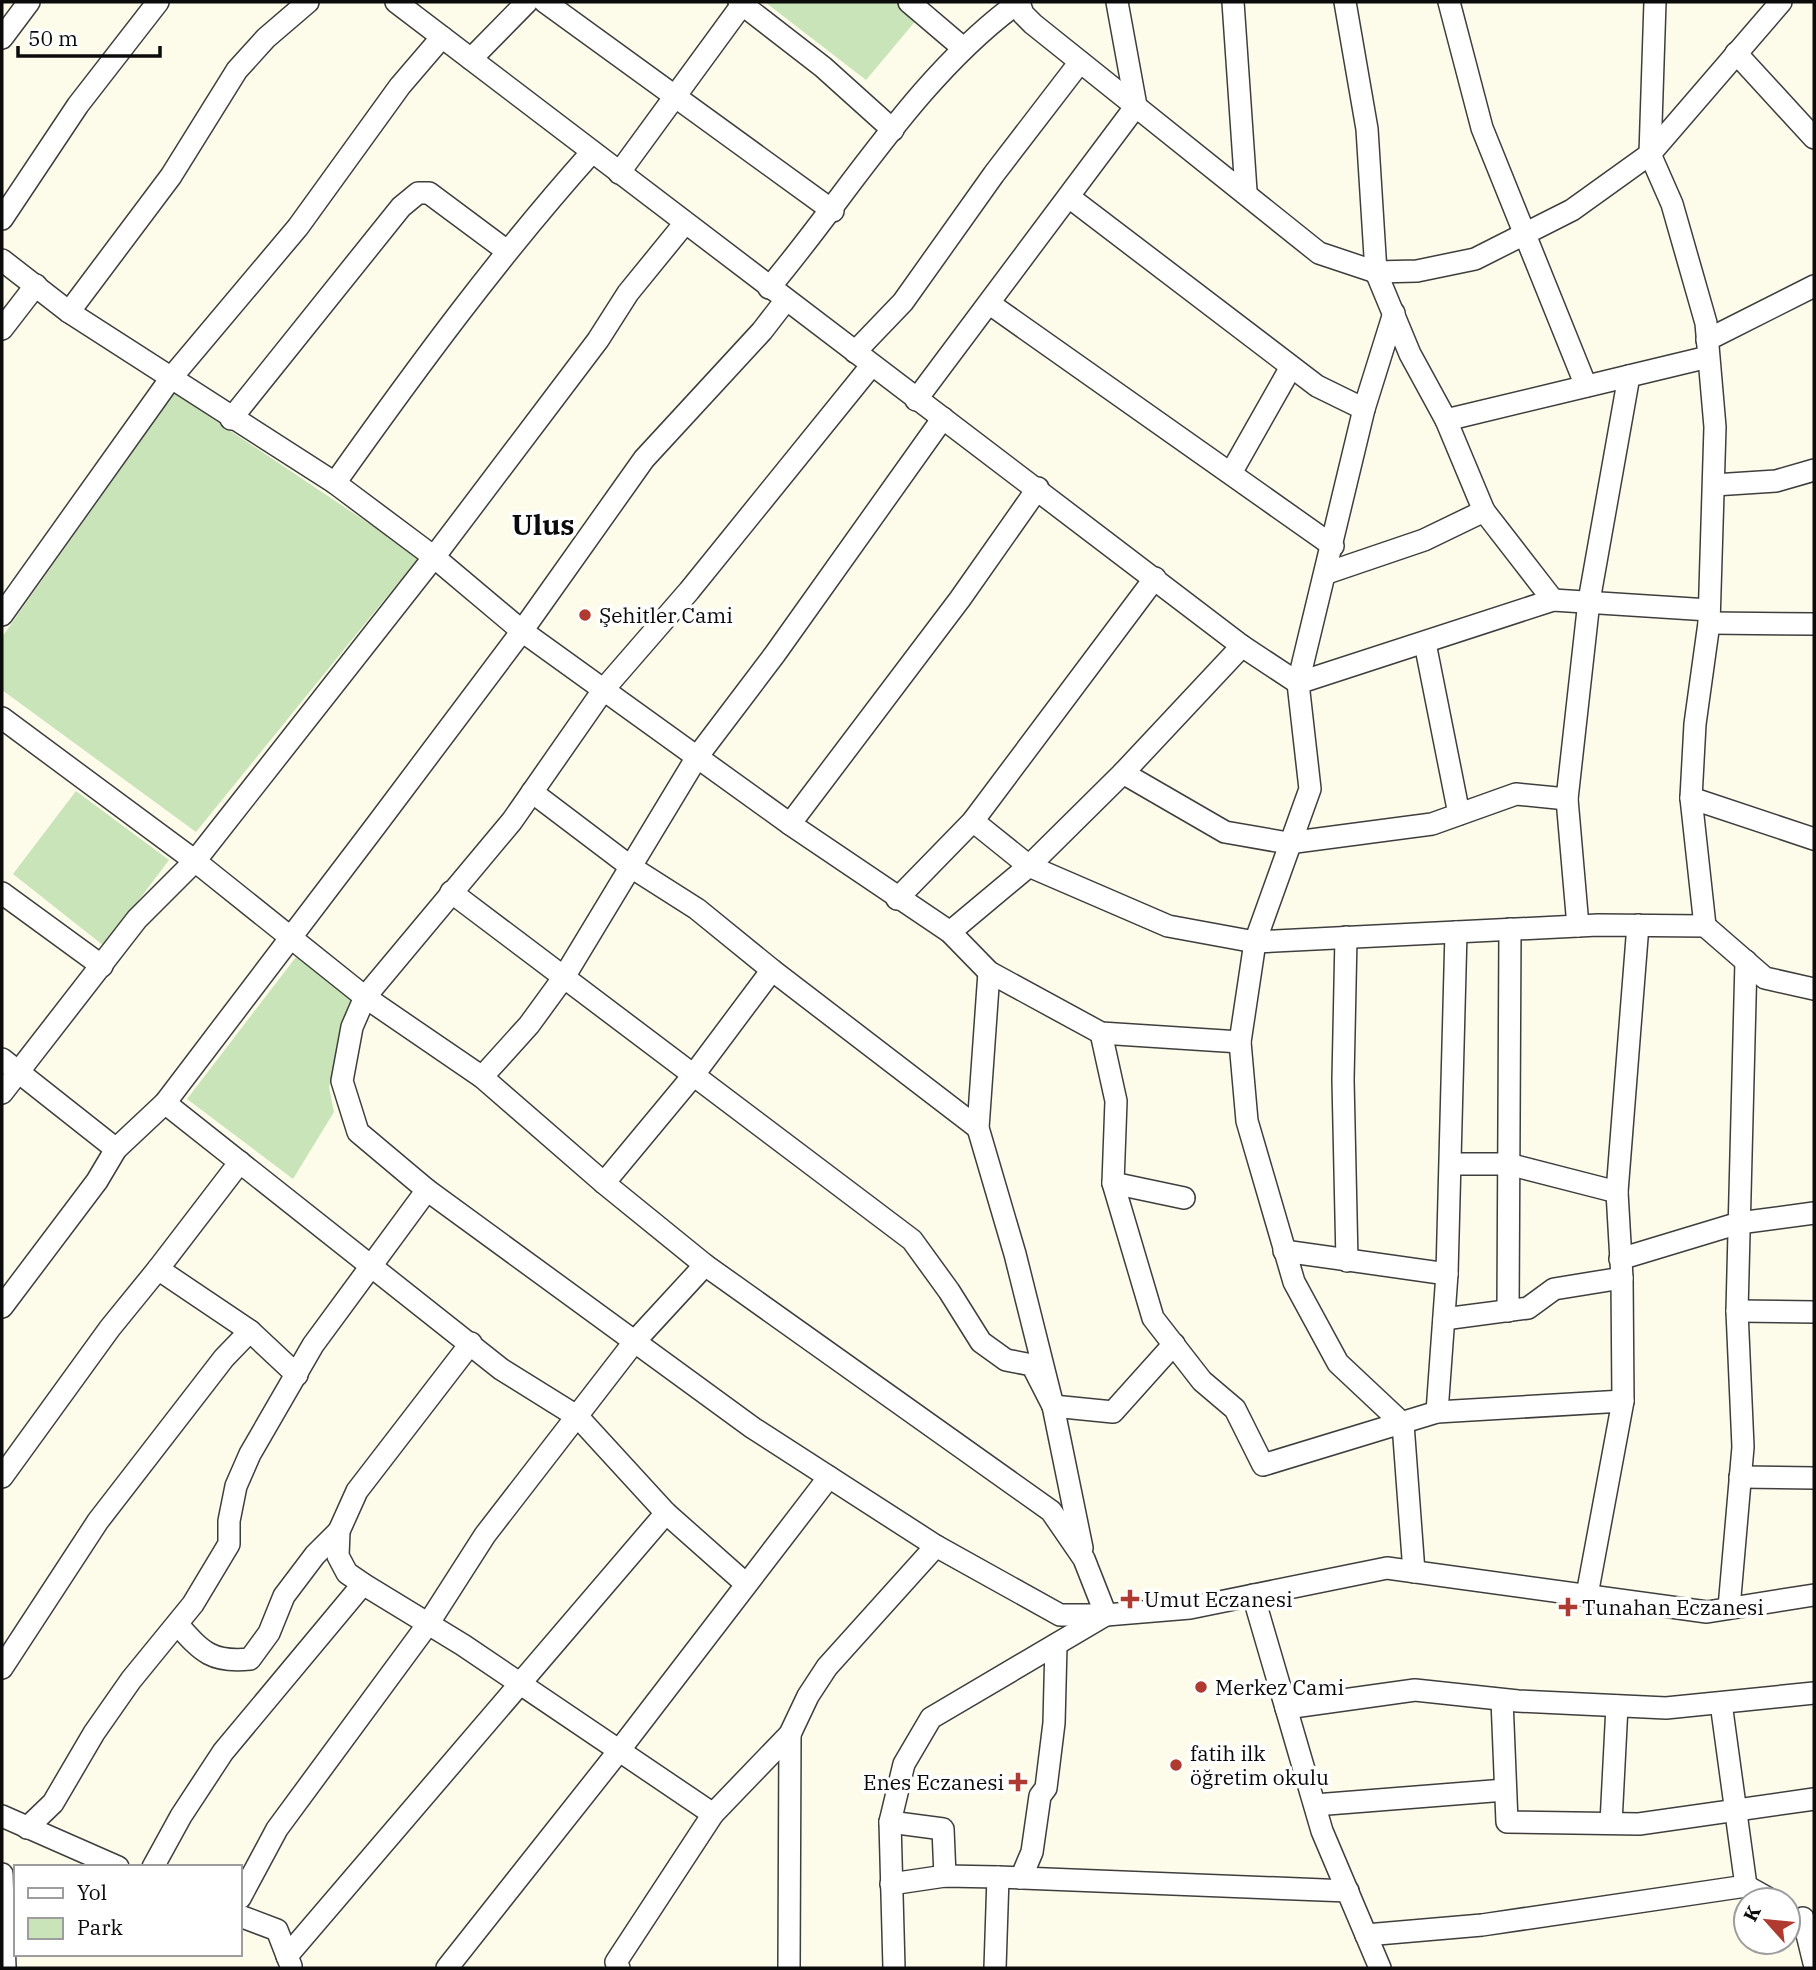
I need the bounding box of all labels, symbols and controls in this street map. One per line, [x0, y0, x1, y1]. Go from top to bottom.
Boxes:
scale bar [18, 14, 159, 58]
text: 50 m [28, 24, 78, 52]
district label: Ulus [511, 506, 575, 543]
place label: Şehitler Cami [599, 601, 733, 629]
marker: Şehitler Cami [577, 607, 593, 623]
place label: Umut Eczanesi [1144, 1585, 1293, 1613]
marker: Umut Eczanesi [1122, 1591, 1138, 1607]
place label: Tunahan Eczanesi [1582, 1593, 1764, 1621]
marker: Tunahan Eczanesi [1560, 1599, 1576, 1615]
place label: Merkez Cami [1215, 1673, 1344, 1701]
marker: Merkez Cami [1193, 1679, 1209, 1695]
place label: fatih ilk öğretim okulu [1190, 1739, 1329, 1791]
marker: fatih ilk öğretim okulu [1168, 1757, 1184, 1773]
place label: Enes Eczanesi [863, 1768, 1004, 1796]
marker: Enes Eczanesi [1010, 1774, 1026, 1790]
legend [14, 1865, 242, 1956]
text: Yol [77, 1878, 107, 1906]
north arrow [1732, 1886, 1802, 1956]
text: K [1738, 1901, 1766, 1925]
text: Park [77, 1913, 124, 1941]

